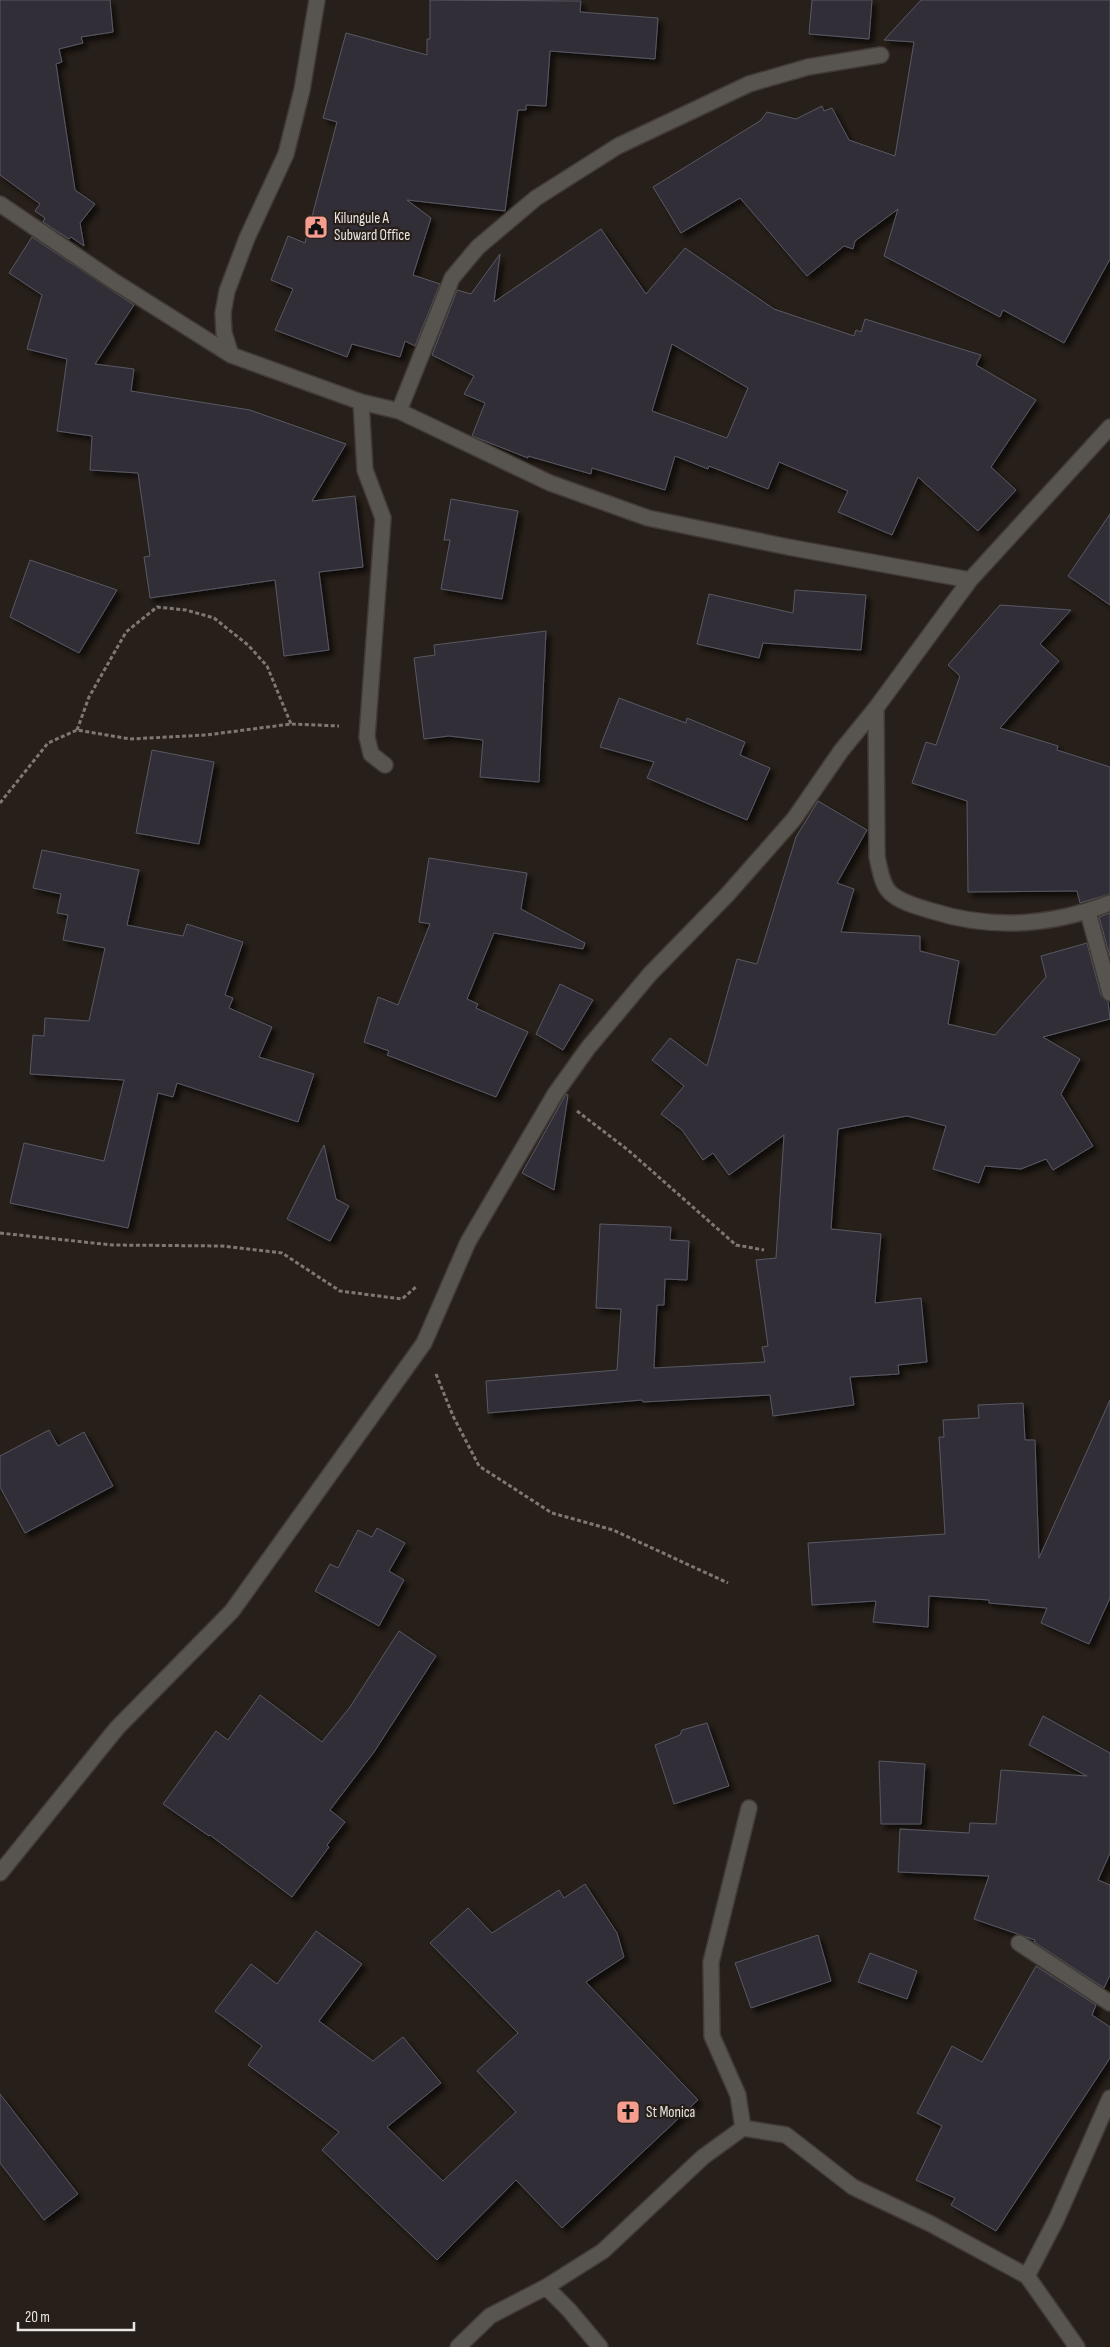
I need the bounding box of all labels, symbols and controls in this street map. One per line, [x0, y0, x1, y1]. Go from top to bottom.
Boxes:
place label: Kilungule A Subward Office [334, 209, 410, 245]
public building icon: Kilungule A Subward Office [303, 214, 329, 240]
church icon: St Monica [615, 2099, 641, 2125]
place label: St Monica [646, 2103, 696, 2122]
scale bar [18, 2300, 134, 2332]
text: 20 m [25, 2308, 50, 2327]

